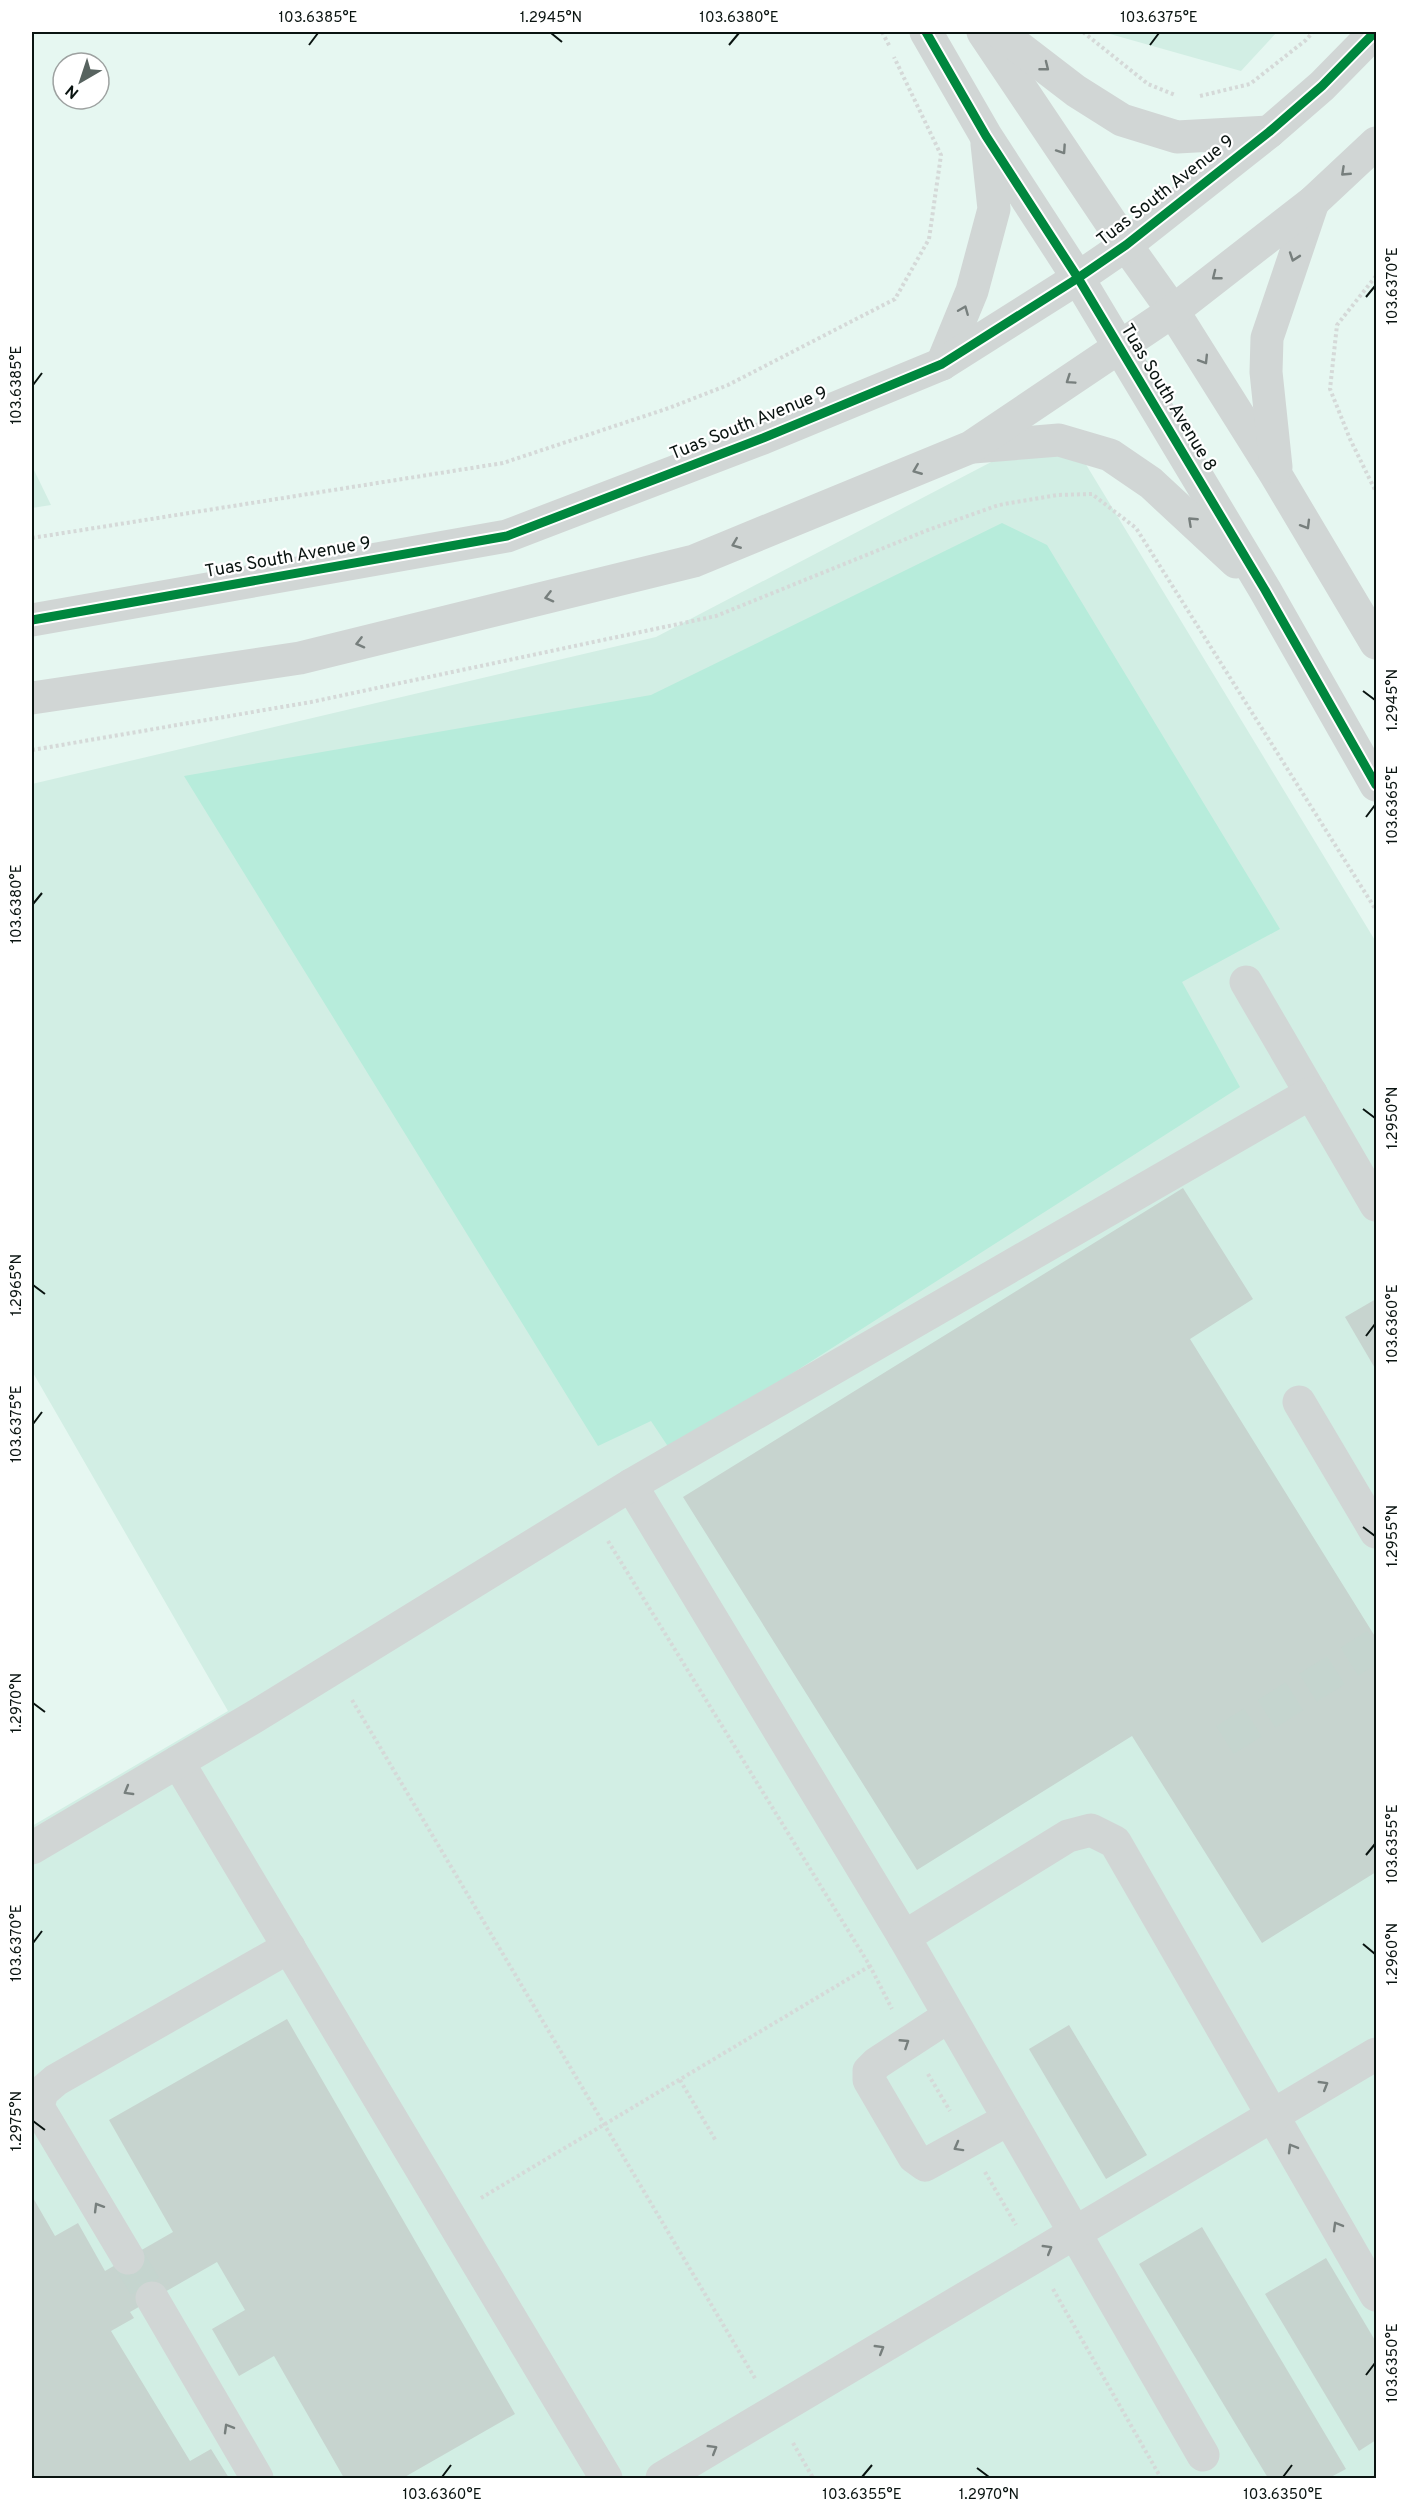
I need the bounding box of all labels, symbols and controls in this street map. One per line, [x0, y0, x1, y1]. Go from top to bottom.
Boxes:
text: 103.6385°E [278, 9, 358, 28]
text: 1.2945°N [520, 9, 582, 28]
text: 103.6380°E [699, 9, 779, 28]
text: 103.6375°E [1120, 9, 1198, 28]
north arrow [51, 51, 111, 111]
one-way arrow [1039, 60, 1050, 71]
text: N [62, 80, 84, 102]
street label: Tuas South Avenue 9 [1093, 130, 1239, 252]
one-way arrow [1055, 143, 1066, 154]
one-way arrow [1341, 165, 1352, 176]
text: 103.6370°E [1384, 247, 1403, 325]
one-way arrow [1288, 251, 1301, 262]
one-way arrow [1212, 269, 1223, 280]
one-way arrow [957, 305, 969, 316]
street label: Tuas South Avenue 8 [1115, 320, 1221, 476]
text: 103.6385°E [8, 345, 27, 425]
one-way arrow [1197, 354, 1209, 364]
one-way arrow [1065, 373, 1076, 384]
street label: Tuas South Avenue 9 [667, 382, 831, 466]
one-way arrow [912, 463, 923, 475]
one-way arrow [1188, 517, 1198, 528]
one-way arrow [1299, 519, 1311, 529]
street label: Tuas South Avenue 9 [203, 532, 373, 584]
one-way arrow [731, 536, 742, 549]
one-way arrow [544, 589, 554, 602]
one-way arrow [355, 636, 365, 649]
text: 1.2945°N [1384, 669, 1403, 731]
text: 103.6365°E [1384, 766, 1403, 844]
text: 103.6380°E [8, 864, 27, 944]
text: 1.2950°N [1384, 1087, 1403, 1149]
text: 1.2965°N [8, 1254, 27, 1316]
text: 103.6360°E [1384, 1284, 1403, 1364]
text: 103.6375°E [8, 1385, 27, 1463]
text: 1.2955°N [1384, 1505, 1403, 1567]
text: 1.2970°N [8, 1673, 27, 1733]
one-way arrow [124, 1784, 134, 1796]
text: 103.6355°E [1384, 1804, 1403, 1884]
text: 103.6370°E [8, 1904, 27, 1982]
text: 1.2960°N [1384, 1923, 1403, 1985]
one-way arrow [899, 2039, 910, 2050]
one-way arrow [1318, 2081, 1328, 2093]
text: 1.2975°N [8, 2091, 27, 2151]
one-way arrow [954, 2140, 964, 2152]
one-way arrow [1288, 2144, 1300, 2154]
one-way arrow [94, 2203, 106, 2214]
one-way arrow [1333, 2222, 1344, 2232]
one-way arrow [1042, 2245, 1052, 2257]
text: 103.6350°E [1384, 2323, 1403, 2403]
one-way arrow [874, 2345, 884, 2356]
one-way arrow [223, 2424, 235, 2434]
one-way arrow [706, 2444, 717, 2456]
text: 103.6360°E [402, 2486, 482, 2505]
text: 103.6355°E [822, 2486, 902, 2505]
text: 1.2970°N [959, 2486, 1019, 2505]
text: 103.6350°E [1243, 2486, 1323, 2505]

